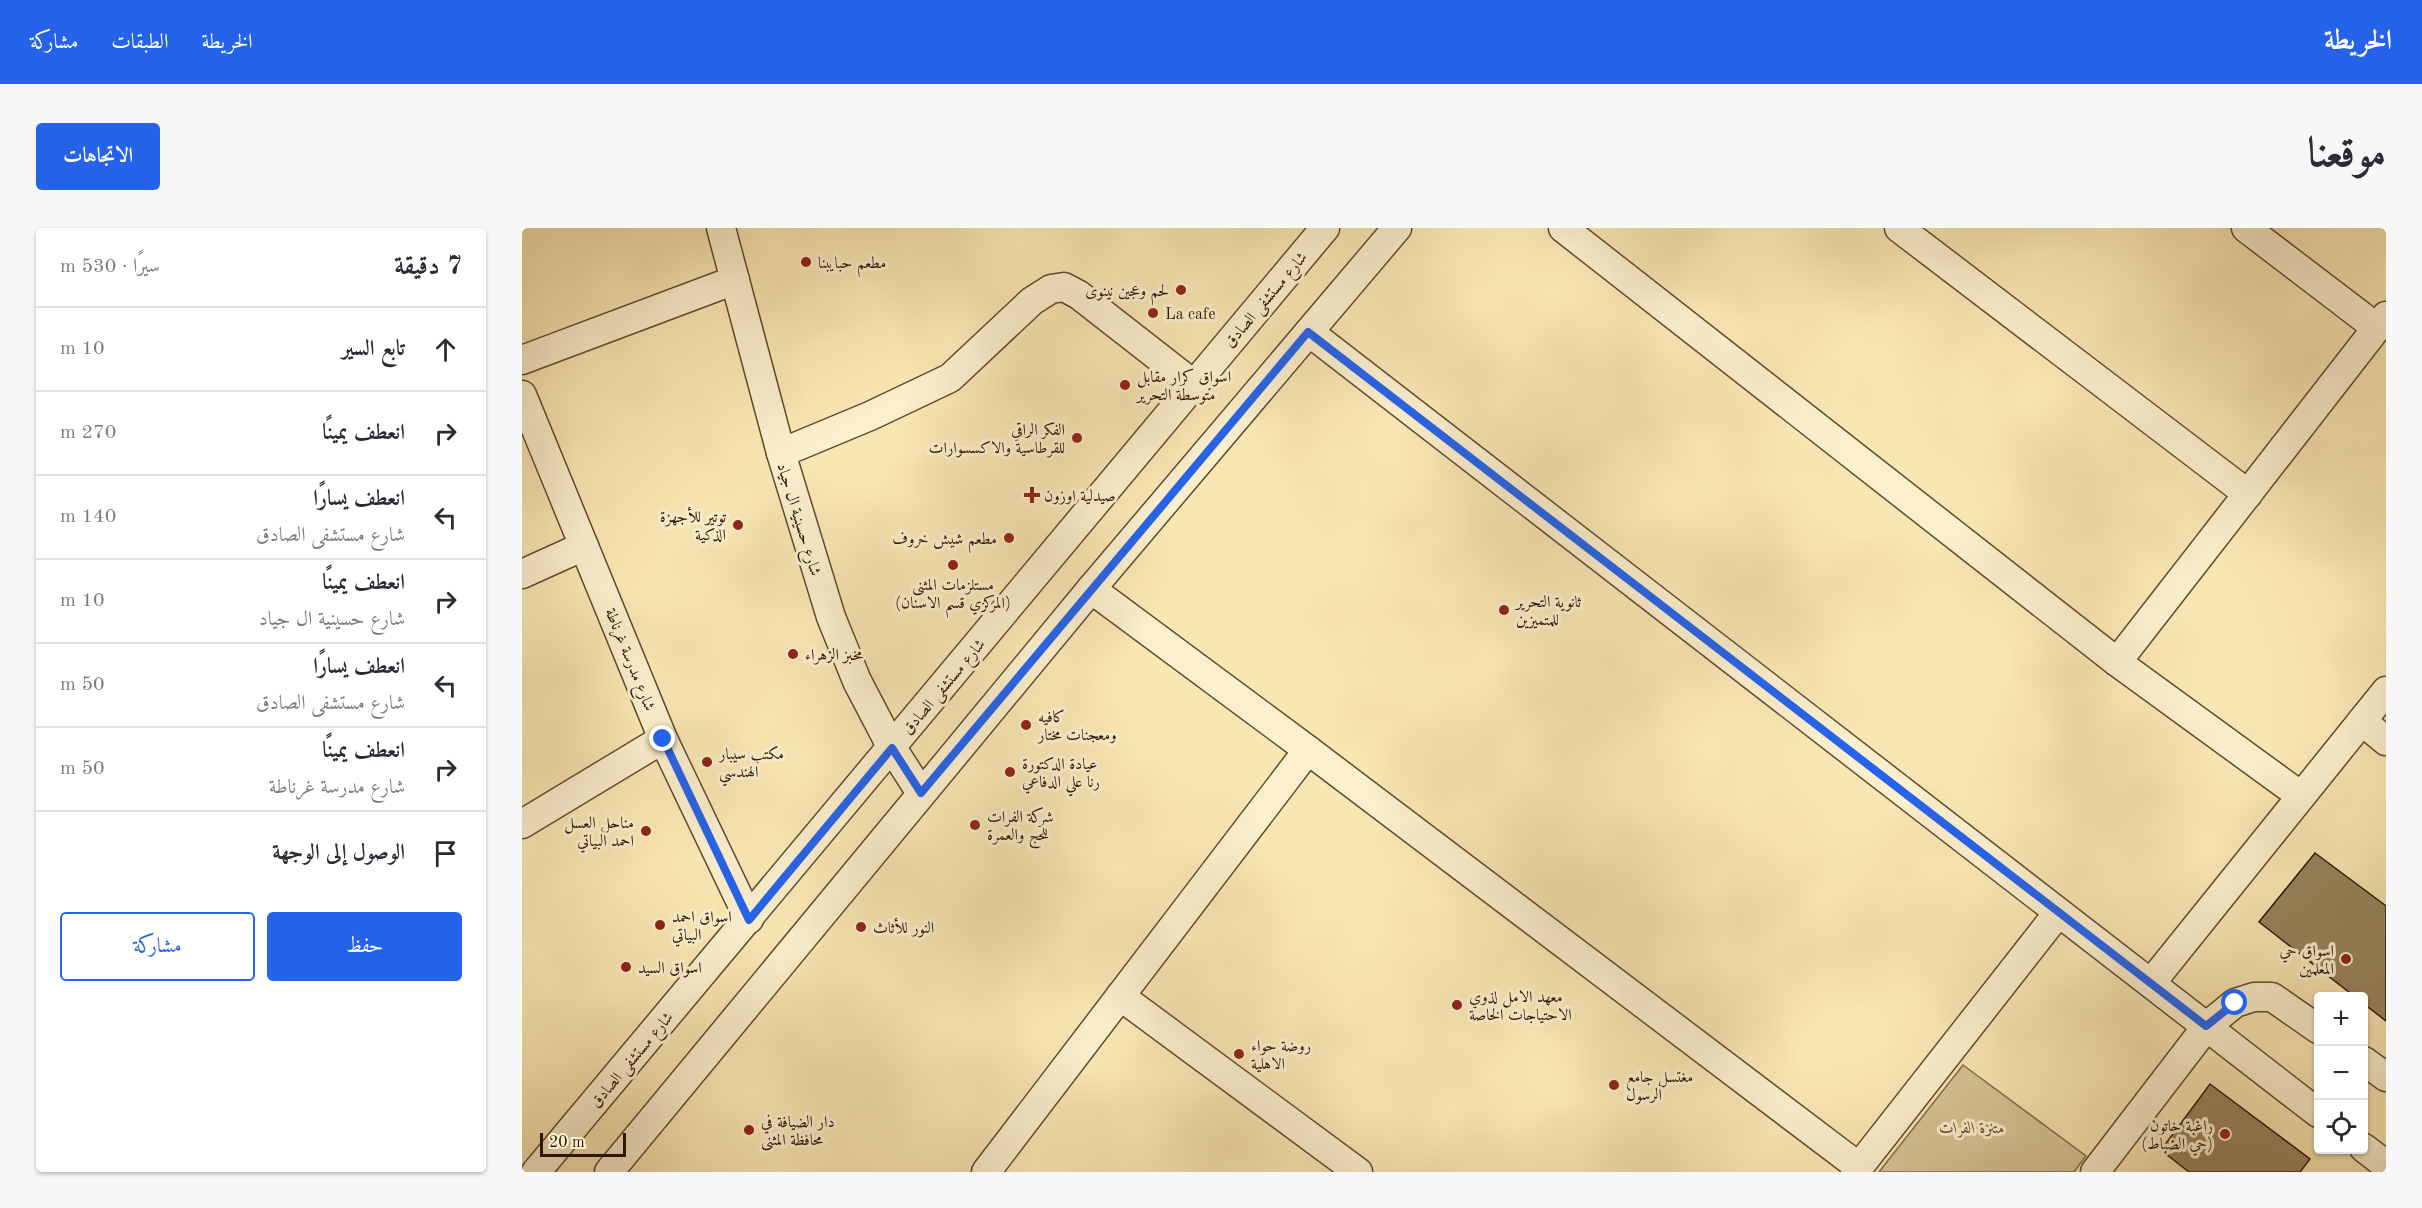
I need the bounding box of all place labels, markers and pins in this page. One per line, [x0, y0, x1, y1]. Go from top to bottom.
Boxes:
marker: مطعم حبايبنا [799, 255, 813, 269]
place label: مطعم حبايبنا [818, 256, 886, 278]
marker: لحم وعجين نينوى [1174, 283, 1188, 297]
place label: لحم وعجين نينوى [1085, 284, 1169, 306]
marker: La cafe [1146, 306, 1160, 320]
place label: La cafe [1165, 307, 1216, 323]
place label: اسواق كرار مقابل متوسطة التحرير [1135, 368, 1231, 405]
marker: اسواق كرار مقابل متوسطة التحرير [1118, 378, 1132, 392]
place label: الفكر الراقي للقرطاسية والاكسسوارات [929, 422, 1065, 458]
marker: الفكر الراقي للقرطاسية والاكسسوارات [1070, 431, 1084, 445]
marker: صيدلية اوزون [1025, 488, 1039, 502]
place label: صيدلية اوزون [1044, 489, 1116, 505]
place label: توتير للأجهزة الذكية [660, 506, 727, 544]
marker: توتير للأجهزة الذكية [731, 518, 745, 532]
marker: مطعم شيش خروف [1002, 531, 1016, 545]
place label: مطعم شيش خروف [892, 532, 997, 554]
marker: مستلزمات المثنى (المركزي قسم الاسنان) [946, 558, 960, 572]
place label: مستلزمات المثنى (المركزي قسم الاسنان) [895, 578, 1011, 619]
place label: ثانوية التحرير للمتميزين [1514, 595, 1582, 629]
marker: ثانوية التحرير للمتميزين [1497, 603, 1511, 617]
marker: مخبز الزهراء [786, 647, 800, 661]
place label: مخبز الزهراء [805, 647, 864, 665]
place label: كافيه ومعجنات مختار [1036, 709, 1117, 744]
marker: كافيه ومعجنات مختار [1019, 718, 1033, 732]
place label: مكتب سيبار الهندسي [717, 745, 784, 787]
marker: مكتب سيبار الهندسي [700, 755, 714, 769]
place label: عيادة الدكتورة رنا علي الدفاعي [1022, 756, 1100, 797]
marker: عيادة الدكتورة رنا علي الدفاعي [1003, 765, 1017, 779]
place label: شركة الفرات للحج والعمرة [987, 807, 1053, 849]
place label: مناحل العسل احمد البياتي [564, 816, 634, 853]
marker: شركة الفرات للحج والعمرة [968, 818, 982, 832]
marker: مناحل العسل احمد البياتي [639, 824, 653, 838]
place label: اسواق احمد البياتي [672, 910, 732, 947]
place label: النور للأثاث [873, 917, 934, 938]
marker: اسواق احمد البياتي [653, 918, 667, 932]
marker: النور للأثاث [854, 920, 868, 934]
place label: اسواق حي المعلمين [2280, 944, 2334, 978]
marker: اسواق حي المعلمين [2339, 952, 2353, 966]
marker: اسواق السيد [619, 960, 633, 974]
place label: اسواق السيد [638, 961, 702, 978]
place label: معهد الامل لذوي الاحتياجات الخاصة [1469, 990, 1572, 1024]
marker: معهد الامل لذوي الاحتياجات الخاصة [1450, 998, 1464, 1012]
place label: روضة حواء الاهلية [1251, 1039, 1311, 1073]
marker: روضة حواء الاهلية [1232, 1047, 1246, 1061]
place label: مغتسل جامع الرسول [1626, 1070, 1693, 1105]
marker: مغتسل جامع الرسول [1607, 1078, 1621, 1092]
place label: دار الضيافة في محافظة المثنى [761, 1114, 835, 1151]
place label: راغبة خاتون (حي الضباط) [2141, 1119, 2213, 1156]
marker: دار الضيافة في محافظة المثنى [742, 1123, 756, 1137]
marker: راغبة خاتون (حي الضباط) [2218, 1127, 2232, 1141]

